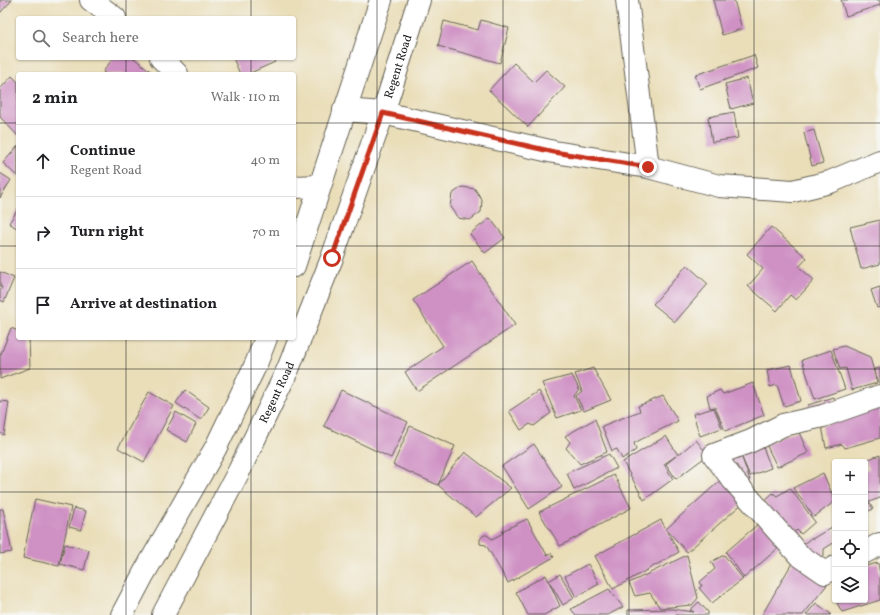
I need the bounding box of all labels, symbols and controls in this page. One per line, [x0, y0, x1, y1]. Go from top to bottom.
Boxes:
search box [16, 16, 296, 60]
icon: search [30, 27, 52, 49]
text: Search here [62, 28, 139, 49]
street label: Regent Road [381, 32, 417, 101]
text: 2 min [32, 87, 78, 110]
text: Walk · 110 m [211, 89, 280, 107]
text: Continue [70, 141, 135, 162]
icon: ahead [32, 150, 54, 172]
text: 40 m [251, 152, 280, 170]
route end [639, 158, 657, 176]
text: Regent Road [70, 162, 142, 180]
icon: right [32, 222, 54, 244]
text: Turn right [70, 222, 144, 243]
text: 70 m [252, 224, 280, 242]
route start [323, 249, 341, 267]
icon: arrive [32, 294, 54, 316]
text: Arrive at destination [70, 294, 217, 315]
street label: Regent Road [256, 359, 299, 426]
map controls [832, 459, 868, 603]
button: + [832, 459, 868, 495]
button: − [832, 495, 868, 531]
button: locate [832, 531, 868, 567]
button: layers [832, 567, 868, 603]

